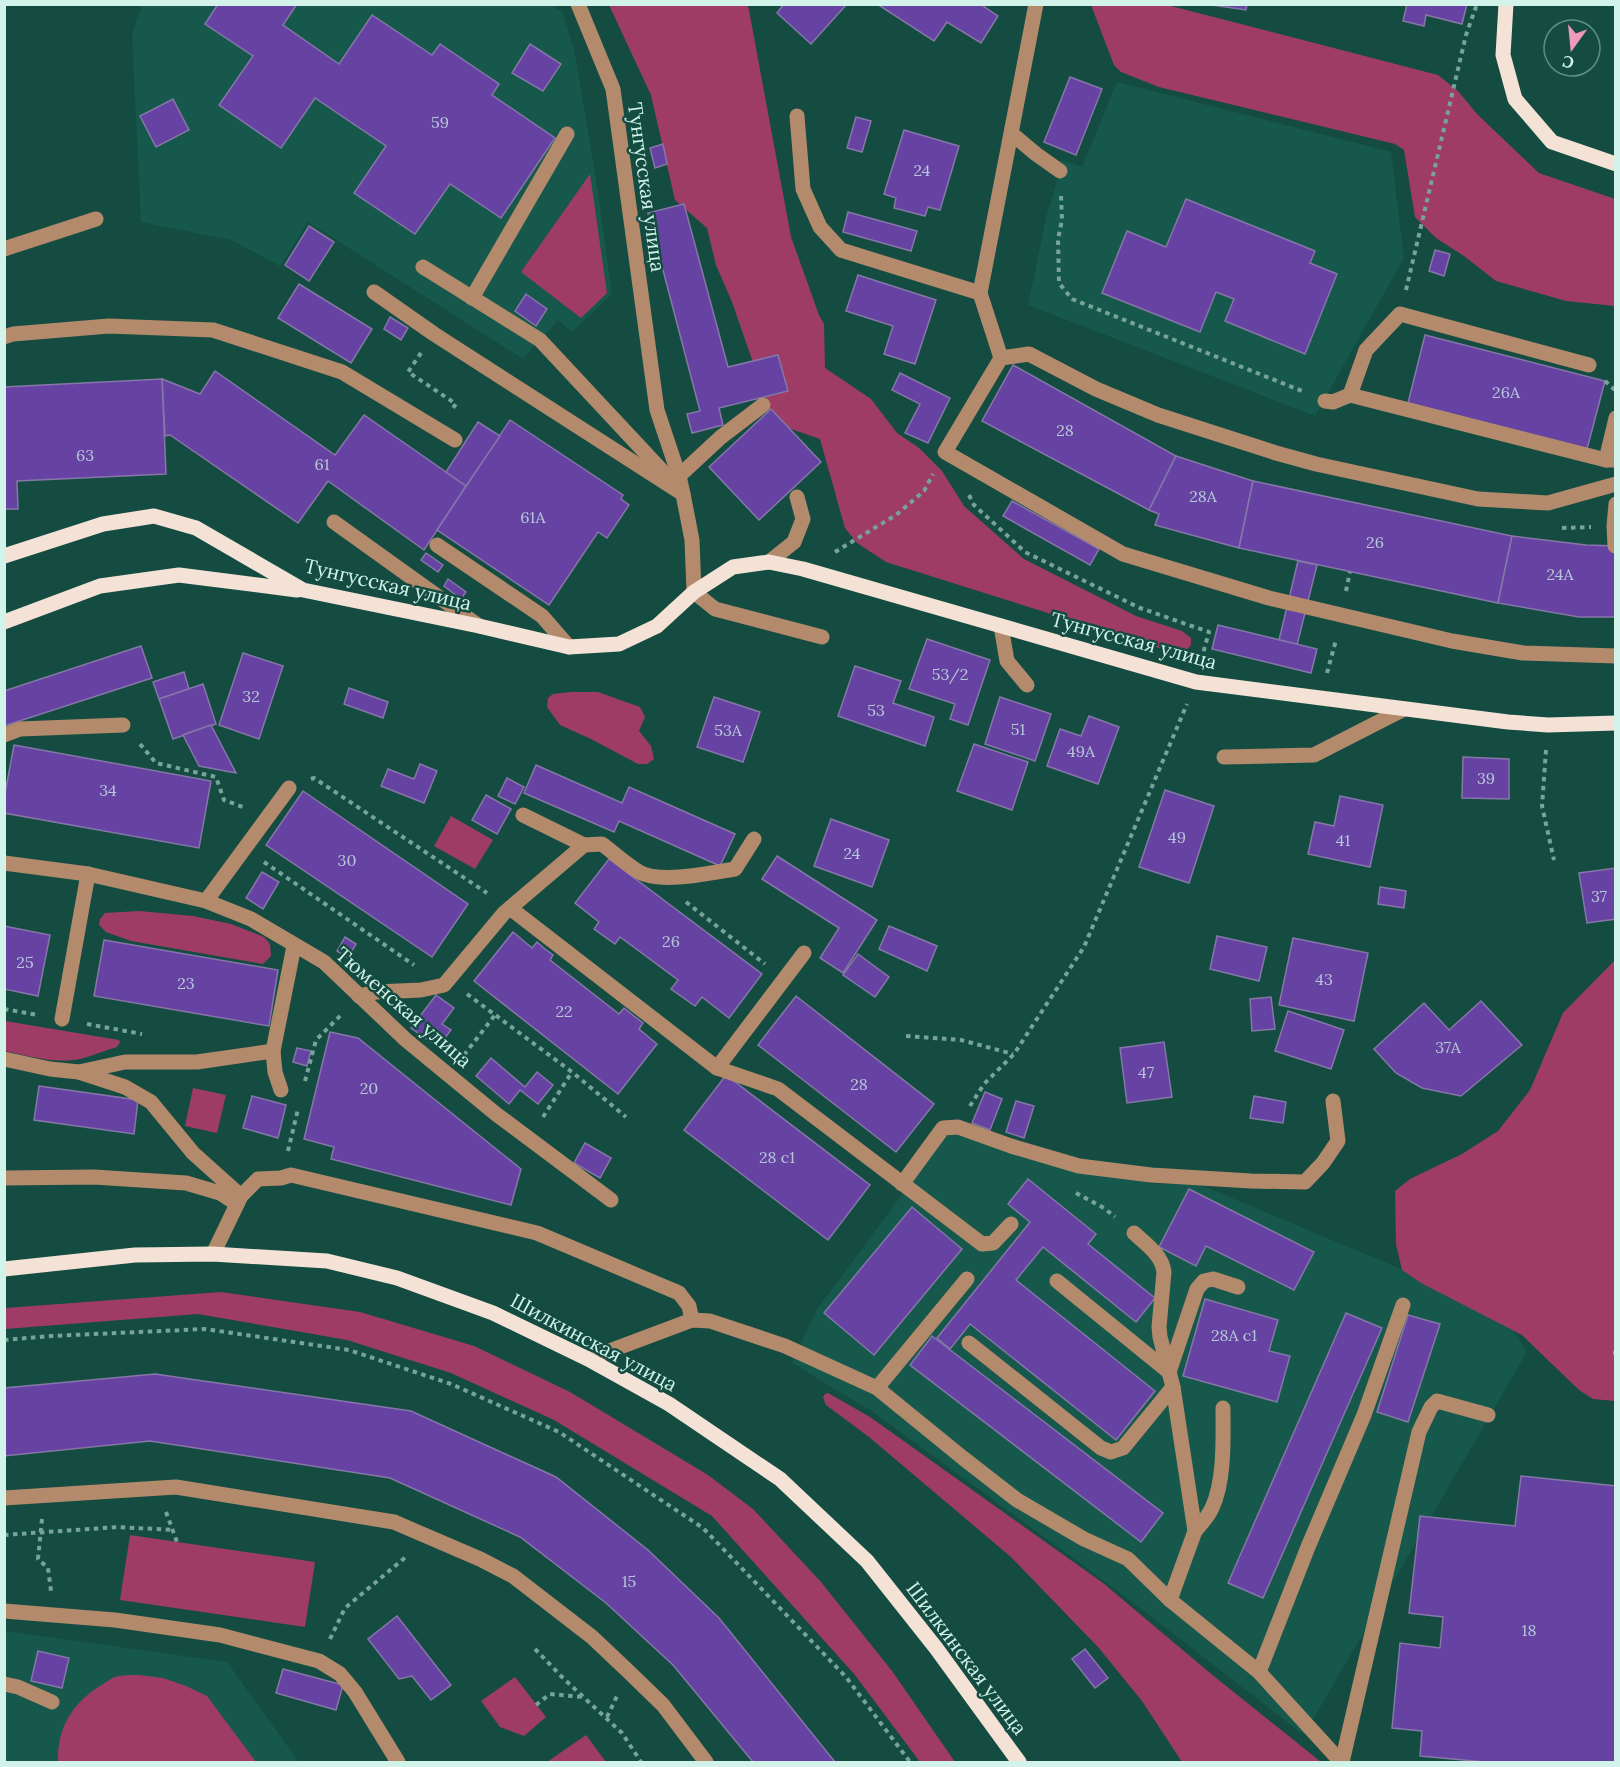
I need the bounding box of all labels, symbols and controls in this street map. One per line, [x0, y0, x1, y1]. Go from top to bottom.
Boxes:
north arrow [1542, 18, 1602, 78]
text: С [1560, 51, 1576, 74]
street label: Тунгусская улица [623, 101, 671, 273]
house number: 59 [431, 112, 449, 132]
house number: 24 [914, 160, 931, 180]
house number: 26А [1492, 382, 1521, 402]
house number: 28 [1056, 420, 1074, 440]
house number: 63 [76, 445, 94, 465]
house number: 61 [314, 454, 330, 474]
house number: 28А [1189, 486, 1218, 506]
house number: 61А [520, 507, 547, 527]
house number: 26 [1366, 532, 1384, 552]
street label: Тунгусская улица [302, 553, 474, 615]
house number: 24А [1547, 564, 1574, 584]
street label: Тунгусская улица [1048, 606, 1220, 674]
house number: 53/2 [932, 664, 968, 685]
house number: 32 [242, 686, 260, 706]
house number: 53 [867, 700, 885, 720]
house number: 51 [1011, 719, 1025, 739]
house number: 53А [714, 720, 743, 740]
house number: 49А [1067, 741, 1096, 761]
house number: 39 [1477, 768, 1495, 788]
house number: 34 [99, 780, 117, 800]
house number: 49 [1168, 827, 1186, 847]
house number: 41 [1336, 830, 1350, 850]
house number: 24 [844, 843, 861, 863]
house number: 30 [338, 850, 356, 870]
house number: 37 [1591, 886, 1608, 906]
house number: 26 [662, 931, 680, 951]
street label: Тюменская улица [331, 941, 477, 1073]
house number: 25 [16, 952, 34, 972]
house number: 43 [1315, 969, 1333, 989]
house number: 23 [177, 973, 195, 993]
house number: 22 [555, 1001, 573, 1021]
house number: 37А [1435, 1037, 1462, 1057]
house number: 47 [1138, 1062, 1155, 1082]
house number: 28 [850, 1074, 868, 1094]
house number: 20 [360, 1078, 378, 1098]
house number: 28 с1 [759, 1147, 795, 1167]
street label: Шилкинская улица [506, 1287, 682, 1397]
house number: 28А с1 [1211, 1325, 1257, 1345]
house number: 15 [622, 1571, 636, 1591]
street label: Шилкинская улица [901, 1576, 1033, 1740]
house number: 18 [1522, 1620, 1536, 1640]

